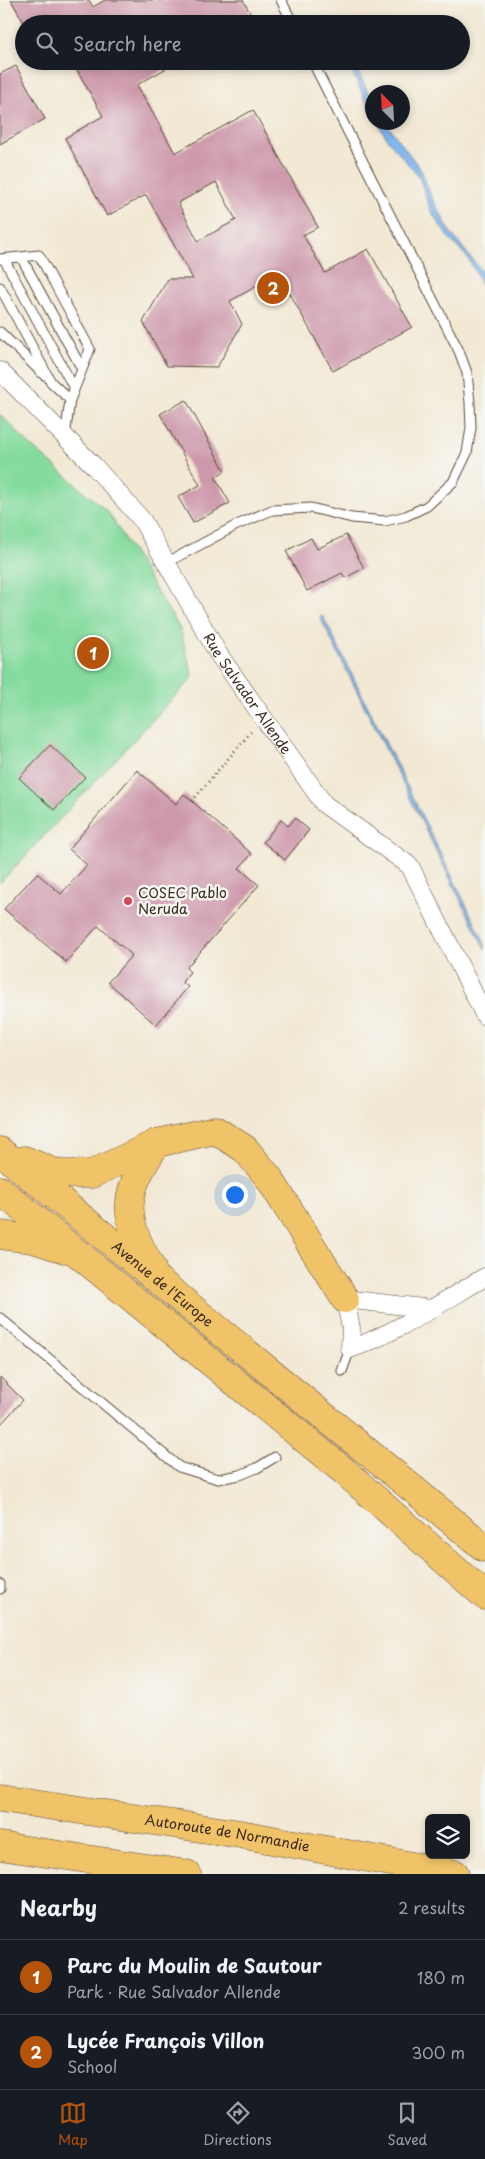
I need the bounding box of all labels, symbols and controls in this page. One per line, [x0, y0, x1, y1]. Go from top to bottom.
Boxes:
search box [15, 15, 470, 70]
icon: search [33, 29, 61, 57]
text: Search here [73, 29, 182, 57]
north arrow [365, 85, 410, 130]
pin: 2 [257, 269, 289, 307]
street label: Rue Salvador Allende [199, 629, 297, 758]
pin: 1 [77, 634, 109, 672]
place label: COSEC Pablo Neruda [138, 882, 227, 919]
marker: COSEC Pablo Neruda [122, 895, 134, 907]
your location [222, 1182, 248, 1208]
street label: Avenue de l'Europe [108, 1236, 218, 1332]
street label: Autoroute de Normandie [143, 1809, 312, 1857]
map controls [425, 1814, 470, 1859]
button: layers [425, 1814, 470, 1859]
text: Nearby [20, 1891, 97, 1923]
text: 2 results [398, 1895, 465, 1919]
text: Parc du Moulin de Sautour [67, 1951, 322, 1979]
text: 1 [32, 1965, 40, 1989]
text: 180 m [417, 1965, 465, 1989]
text: Park · Rue Salvador Allende [67, 1979, 280, 2003]
text: Lycée François Villon [67, 2026, 264, 2054]
text: 2 [30, 2040, 42, 2064]
text: 300 m [411, 2040, 465, 2064]
text: School [67, 2054, 117, 2078]
tab: Map [58, 2099, 88, 2150]
tab: Directions [204, 2099, 272, 2150]
tab: Saved [387, 2099, 427, 2150]

